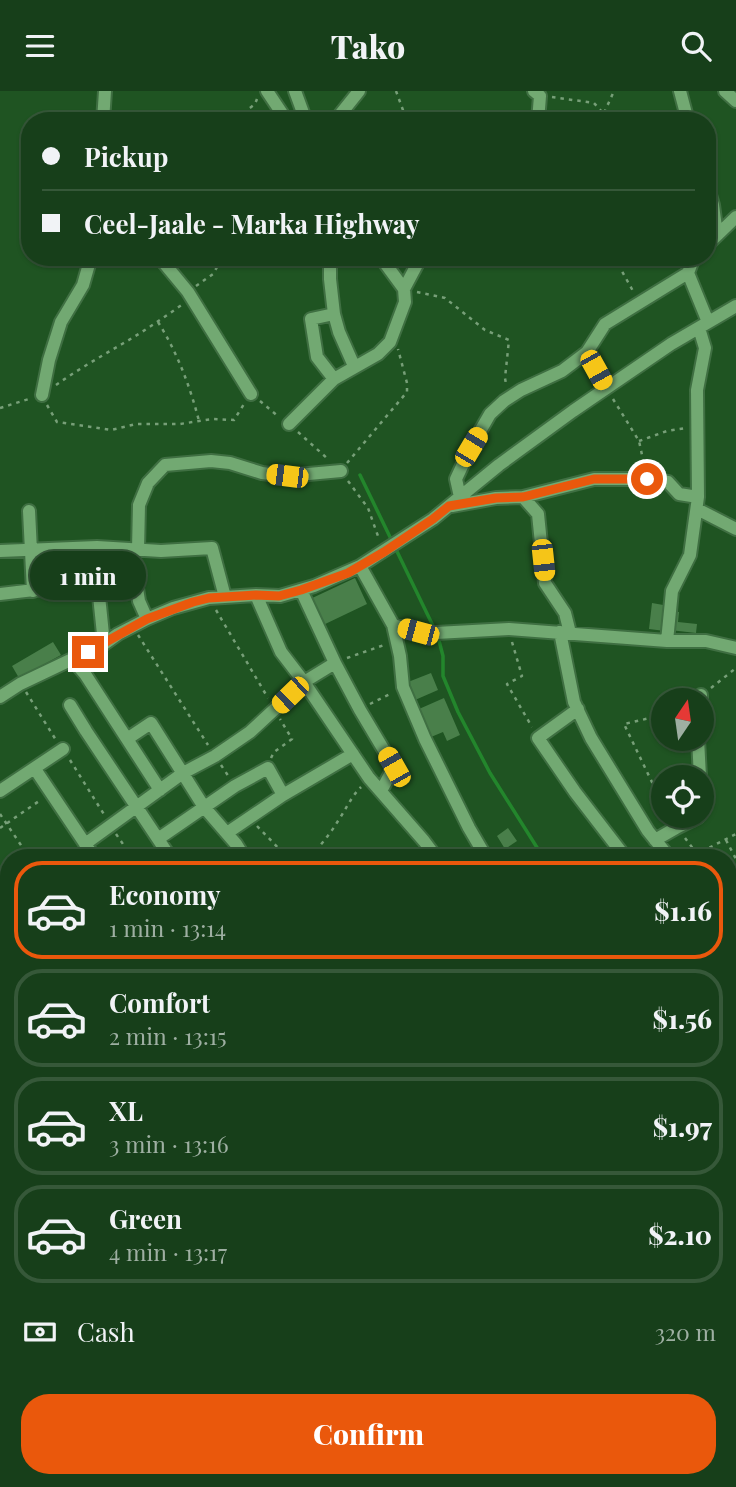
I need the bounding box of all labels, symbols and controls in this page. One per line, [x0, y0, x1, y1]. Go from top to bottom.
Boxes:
text: Tako [331, 24, 405, 67]
icon: menu [21, 27, 59, 65]
icon: search [677, 27, 715, 65]
text: Pickup [84, 139, 168, 174]
text: Ceel-Jaale - Marka Highway [84, 206, 420, 241]
car [577, 347, 616, 393]
car [452, 424, 491, 470]
car [265, 463, 310, 489]
route start [631, 463, 663, 495]
car [531, 538, 556, 582]
callout: 1 min [30, 551, 146, 599]
text: 1 min [60, 560, 116, 591]
car [395, 616, 442, 648]
route end [72, 636, 104, 668]
car [268, 673, 313, 717]
north arrow [651, 688, 714, 751]
map controls [651, 688, 714, 828]
car [375, 744, 414, 790]
button: locate [651, 765, 714, 828]
text: Economy [109, 877, 220, 912]
icon: car [25, 879, 88, 942]
text: $1.16 [654, 893, 712, 928]
text: 1 min · 13:14 [109, 912, 226, 943]
text: Comfort [109, 985, 210, 1020]
icon: car [25, 987, 88, 1050]
text: $1.56 [653, 1001, 712, 1036]
text: 2 min · 13:15 [109, 1020, 227, 1051]
text: XL [109, 1093, 143, 1128]
icon: car [25, 1095, 88, 1158]
text: $1.97 [653, 1109, 712, 1144]
text: 3 min · 13:16 [109, 1128, 229, 1159]
text: Green [109, 1201, 182, 1236]
icon: car [25, 1203, 88, 1266]
text: $2.10 [648, 1217, 712, 1252]
text: 4 min · 13:17 [109, 1236, 227, 1267]
icon: cash [21, 1313, 59, 1351]
text: Cash [77, 1314, 135, 1349]
text: 320 m [655, 1316, 716, 1347]
button: Confirm [21, 1394, 716, 1474]

